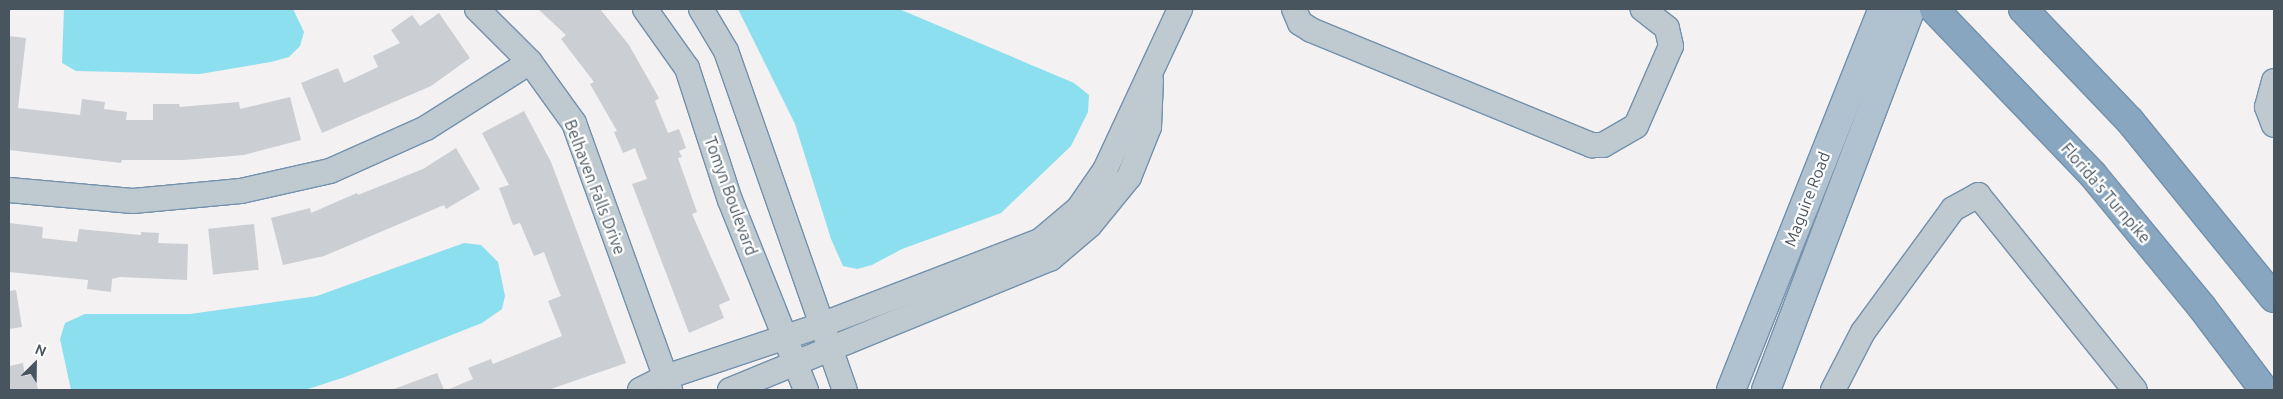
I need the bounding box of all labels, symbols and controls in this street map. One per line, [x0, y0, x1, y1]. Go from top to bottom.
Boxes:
street label: Belhaven Falls Drive [560, 117, 630, 257]
street label: Tomyn Boulevard [701, 134, 761, 258]
street label: Florida's Turnpike [2057, 139, 2155, 247]
street label: Maguire Road [1780, 149, 1834, 249]
north arrow [10, 339, 60, 389]
text: N [33, 341, 49, 360]

